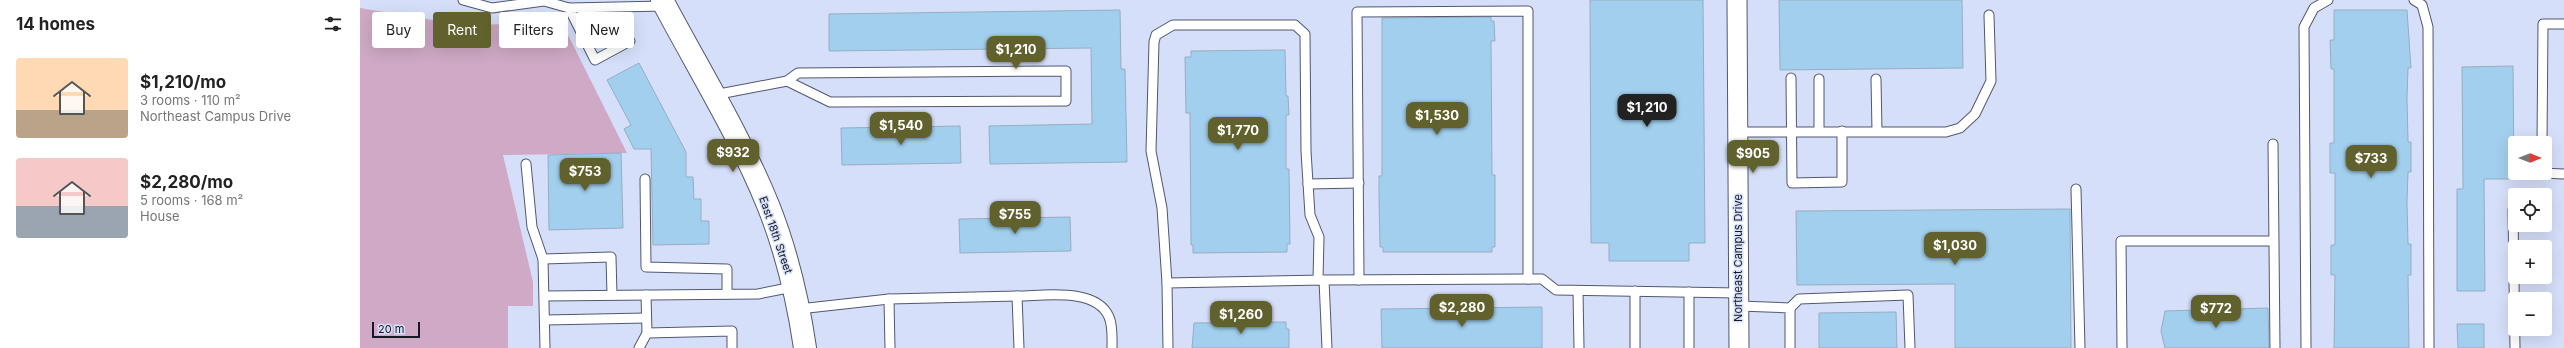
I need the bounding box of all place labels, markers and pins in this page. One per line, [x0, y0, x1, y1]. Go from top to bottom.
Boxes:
pin: $1,210 [983, 36, 1049, 70]
pin: $1,210 [1614, 94, 1680, 128]
pin: $1,530 [1404, 102, 1470, 136]
pin: $1,540 [868, 112, 934, 146]
pin: $1,770 [1205, 117, 1271, 151]
pin: $932 [709, 139, 757, 173]
pin: $905 [1729, 140, 1777, 174]
pin: $733 [2347, 145, 2395, 179]
pin: $753 [561, 158, 609, 192]
pin: $755 [991, 201, 1039, 235]
pin: $1,030 [1922, 232, 1988, 266]
pin: $2,280 [1429, 294, 1495, 328]
pin: $772 [2192, 295, 2240, 329]
pin: $1,260 [1208, 301, 1274, 335]

